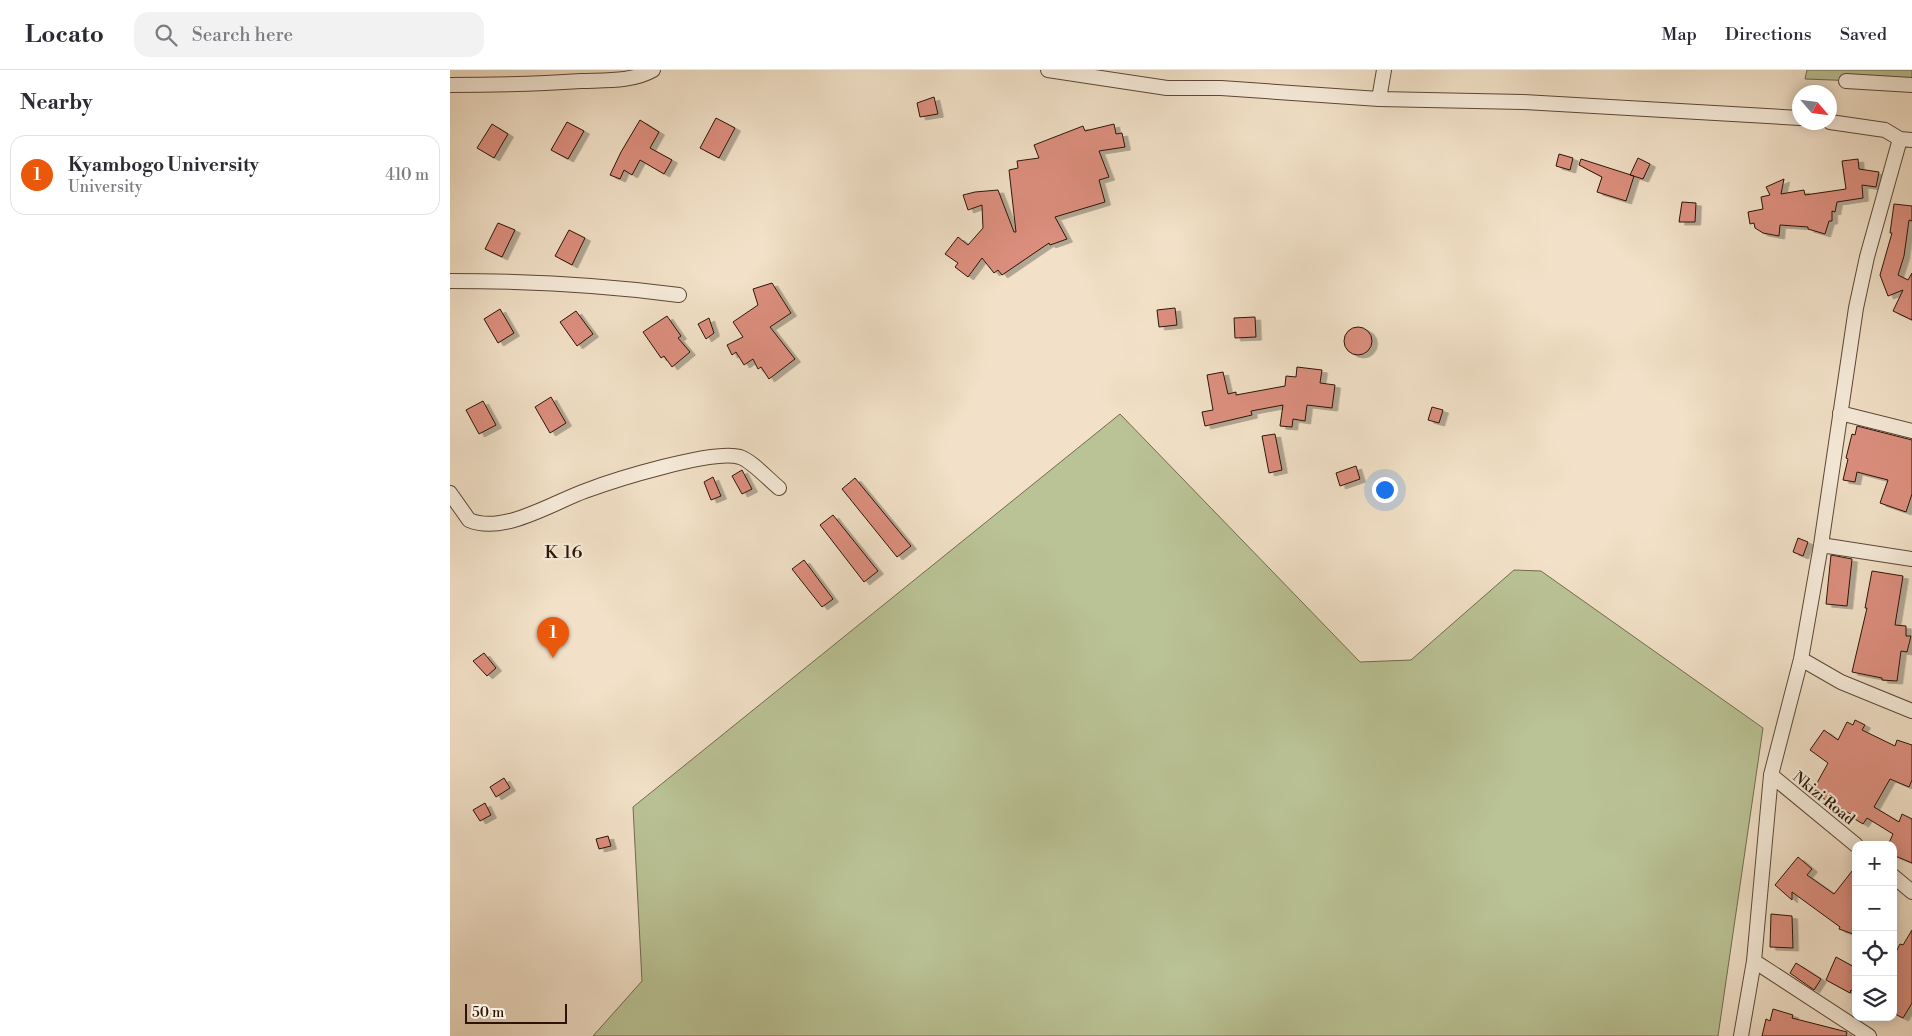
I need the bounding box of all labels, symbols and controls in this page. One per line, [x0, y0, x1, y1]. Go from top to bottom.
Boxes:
search box [134, 12, 484, 57]
text: Locato [25, 20, 104, 50]
icon: search [152, 21, 180, 49]
text: Search here [192, 23, 293, 47]
text: Map [1661, 23, 1697, 46]
text: Directions [1725, 23, 1812, 46]
text: Saved [1840, 23, 1887, 46]
north arrow [1792, 85, 1837, 130]
text: Nearby [20, 90, 93, 116]
text: Kyambogo University [68, 153, 259, 177]
text: 1 [33, 165, 41, 185]
text: 410 m [385, 165, 429, 185]
text: University [68, 177, 142, 197]
your location [1372, 477, 1398, 503]
district label: K 16 [545, 541, 583, 564]
pin: 1 [537, 617, 569, 658]
street label: Nkizi Road [1789, 768, 1859, 829]
map controls [1852, 841, 1897, 1021]
button: + [1852, 841, 1897, 886]
button: − [1852, 886, 1897, 931]
button: locate [1852, 931, 1897, 976]
button: layers [1852, 976, 1897, 1021]
scale bar [465, 1001, 568, 1024]
text: 50 m [472, 1004, 504, 1022]

